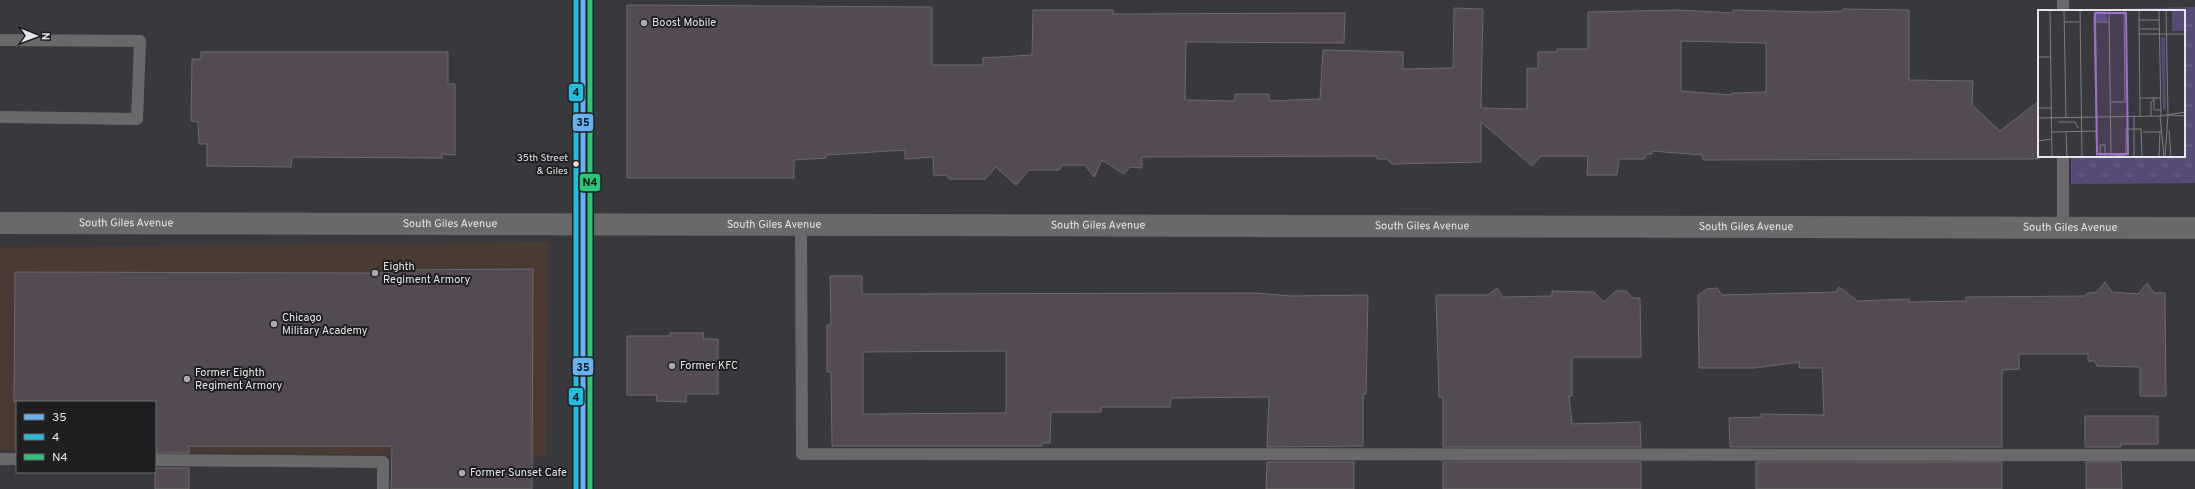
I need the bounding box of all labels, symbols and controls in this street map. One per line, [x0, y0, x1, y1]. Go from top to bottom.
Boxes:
inset map [2038, 10, 2185, 157]
north arrow [16, 16, 56, 56]
place label: Boost Mobile [652, 16, 716, 30]
marker: Boost Mobile [639, 18, 649, 28]
text: N [38, 32, 52, 40]
line badge: 4 [568, 83, 584, 102]
text: 4 [572, 86, 580, 100]
line badge: 35 [572, 113, 594, 132]
text: 35 [576, 116, 590, 130]
place label: 35th Street & Giles [517, 152, 568, 178]
marker: 35th Street & Giles [571, 159, 581, 169]
line badge: N4 [579, 173, 601, 192]
text: N4 [583, 176, 597, 190]
street label: South Giles Avenue [79, 216, 173, 230]
street label: South Giles Avenue [403, 217, 497, 231]
street label: South Giles Avenue [727, 218, 821, 232]
street label: South Giles Avenue [1051, 218, 1145, 233]
street label: South Giles Avenue [1375, 219, 1469, 233]
street label: South Giles Avenue [1699, 220, 1793, 234]
street label: South Giles Avenue [2023, 221, 2117, 235]
place label: Eighth Regiment Armory [383, 260, 471, 287]
marker: Eighth Regiment Armory [370, 268, 380, 278]
place label: Chicago Military Academy [282, 311, 368, 338]
marker: Chicago Military Academy [269, 319, 279, 329]
line badge: 35 [572, 357, 594, 376]
place label: Former KFC [680, 359, 738, 373]
text: 35 [576, 361, 590, 375]
marker: Former KFC [667, 361, 677, 371]
place label: Former Eighth Regiment Armory [195, 366, 283, 393]
marker: Former Eighth Regiment Armory [182, 374, 192, 384]
line badge: 4 [568, 387, 584, 406]
text: 4 [572, 391, 580, 405]
legend [16, 401, 156, 473]
text: 35 [52, 410, 67, 426]
text: 4 [52, 430, 59, 446]
text: N4 [52, 450, 68, 466]
place label: Former Sunset Cafe [470, 466, 567, 480]
marker: Former Sunset Cafe [457, 468, 467, 478]

